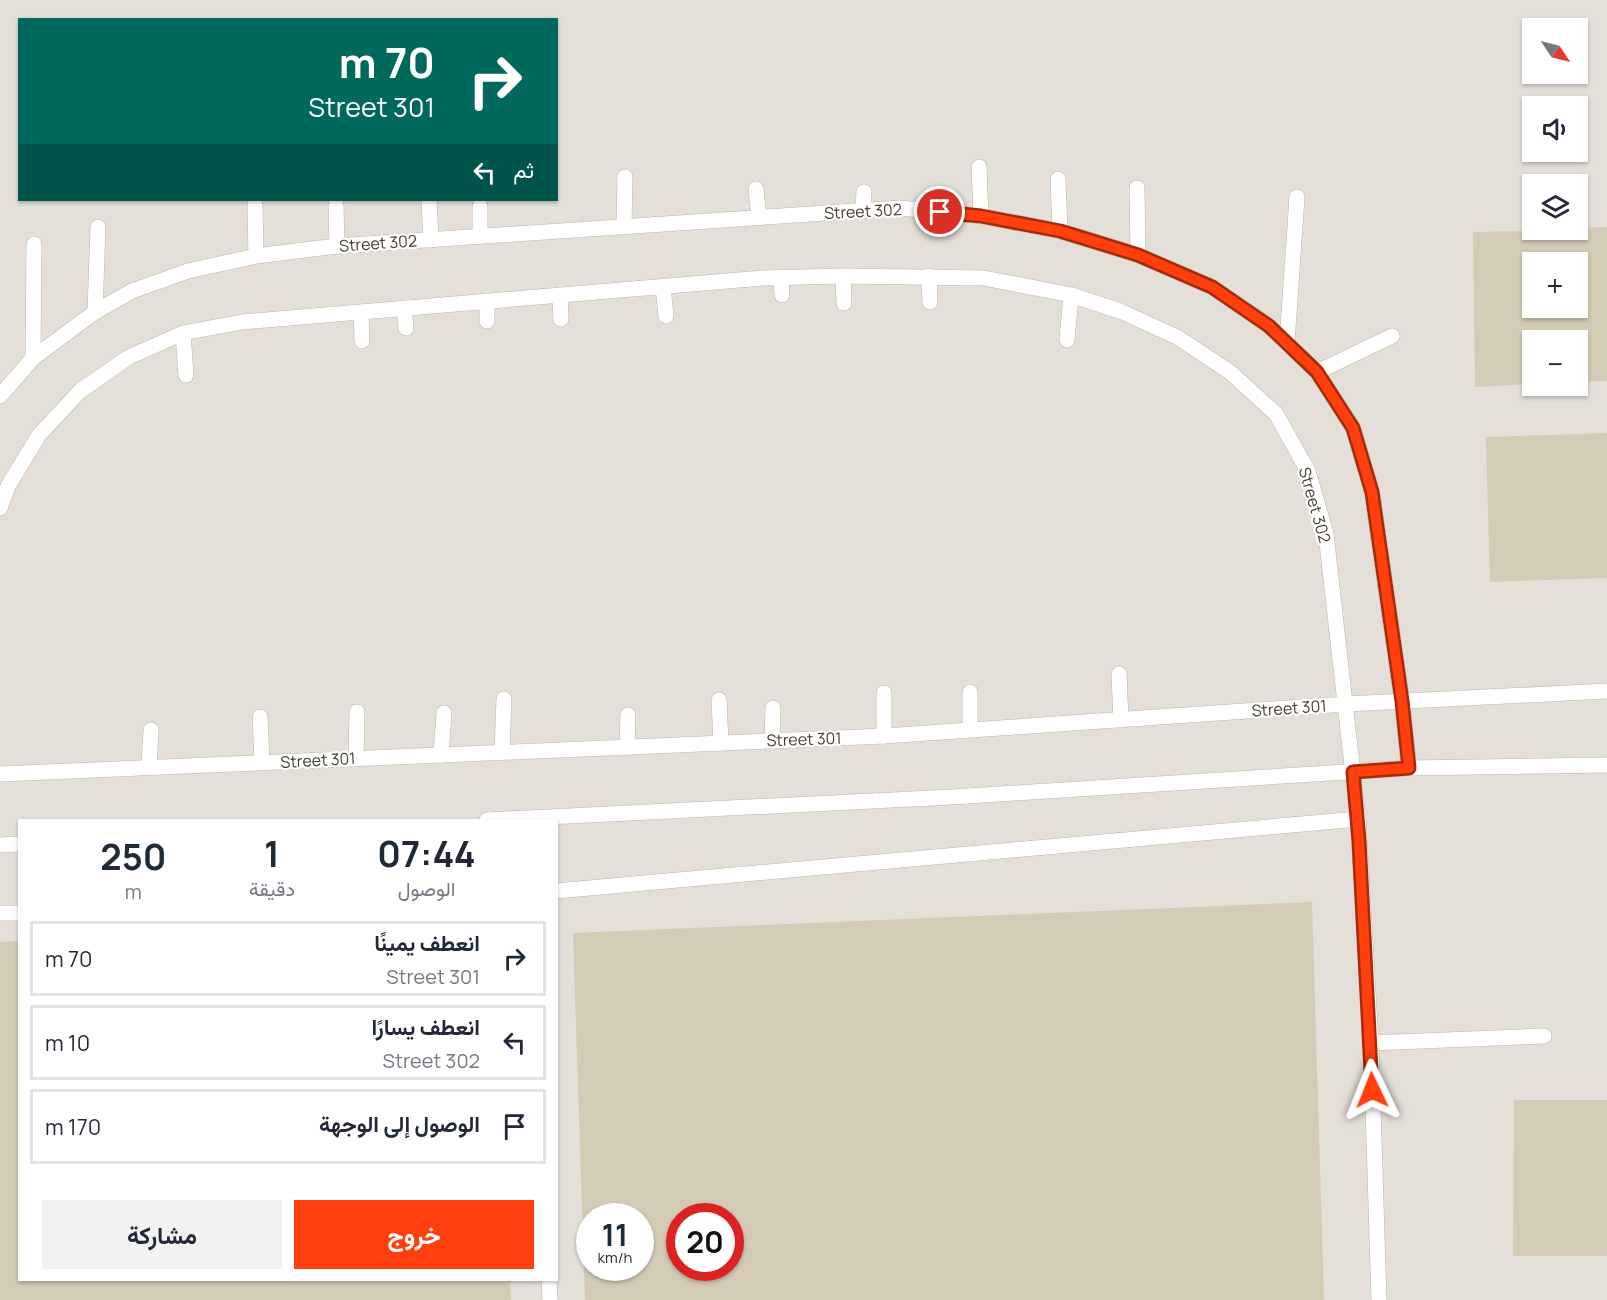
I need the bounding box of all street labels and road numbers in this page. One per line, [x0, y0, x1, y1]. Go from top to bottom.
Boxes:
street label: Street 302 [824, 198, 902, 224]
street label: Street 302 [338, 229, 418, 257]
street label: Street 302 [1294, 465, 1336, 545]
street label: Street 301 [1251, 694, 1327, 722]
street label: Street 301 [766, 727, 842, 751]
street label: Street 301 [280, 747, 356, 773]

